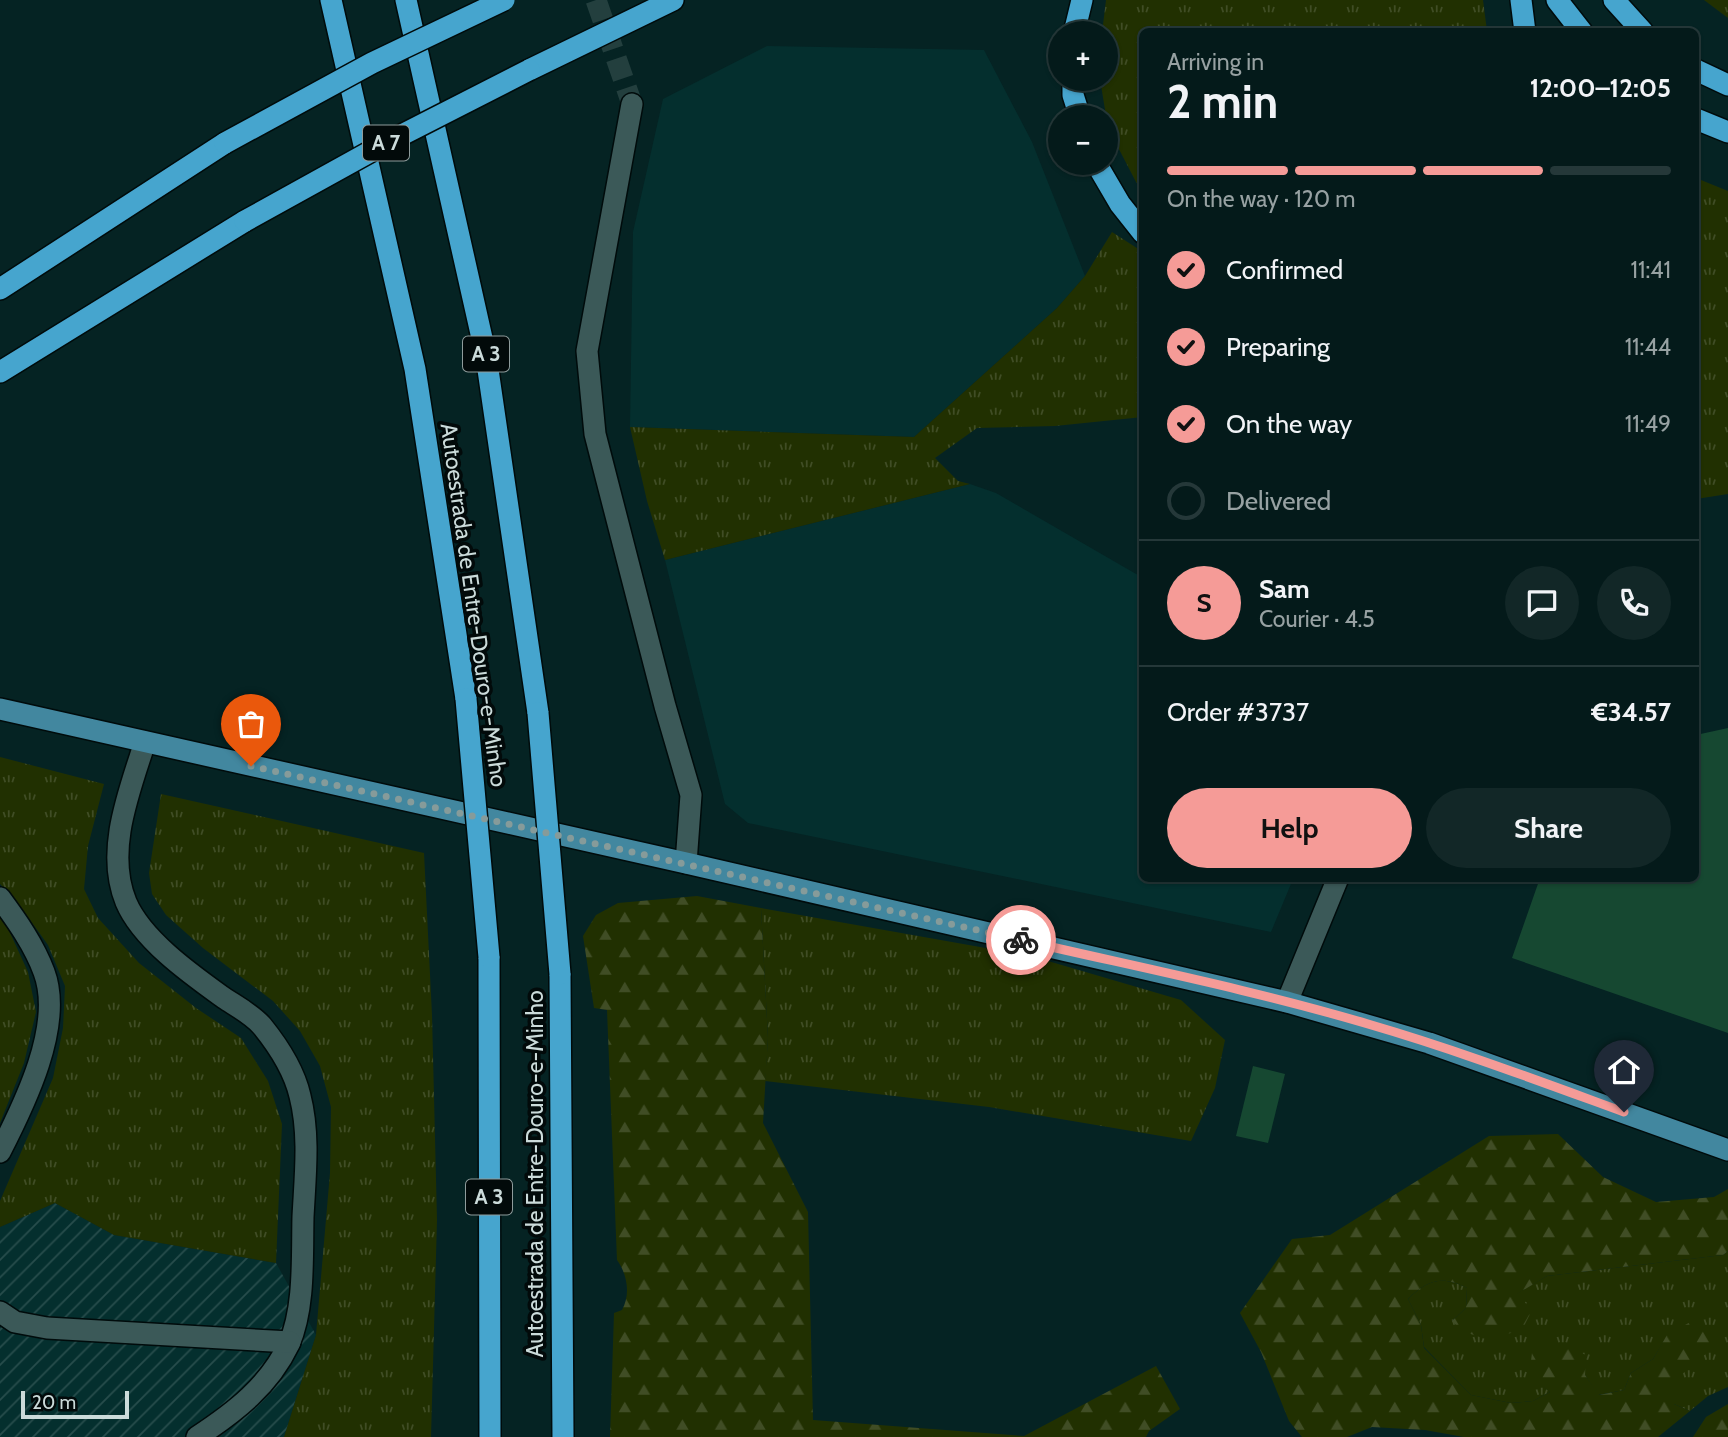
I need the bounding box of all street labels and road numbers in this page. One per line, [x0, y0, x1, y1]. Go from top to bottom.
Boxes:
road number: A 7 [363, 125, 409, 160]
road number: A 3 [463, 336, 509, 372]
street label: Autoestrada de Entre-Douro-e-Minho [435, 421, 513, 789]
street label: Autoestrada de Entre-Douro-e-Minho [521, 990, 549, 1358]
road number: A 3 [466, 1180, 512, 1214]

